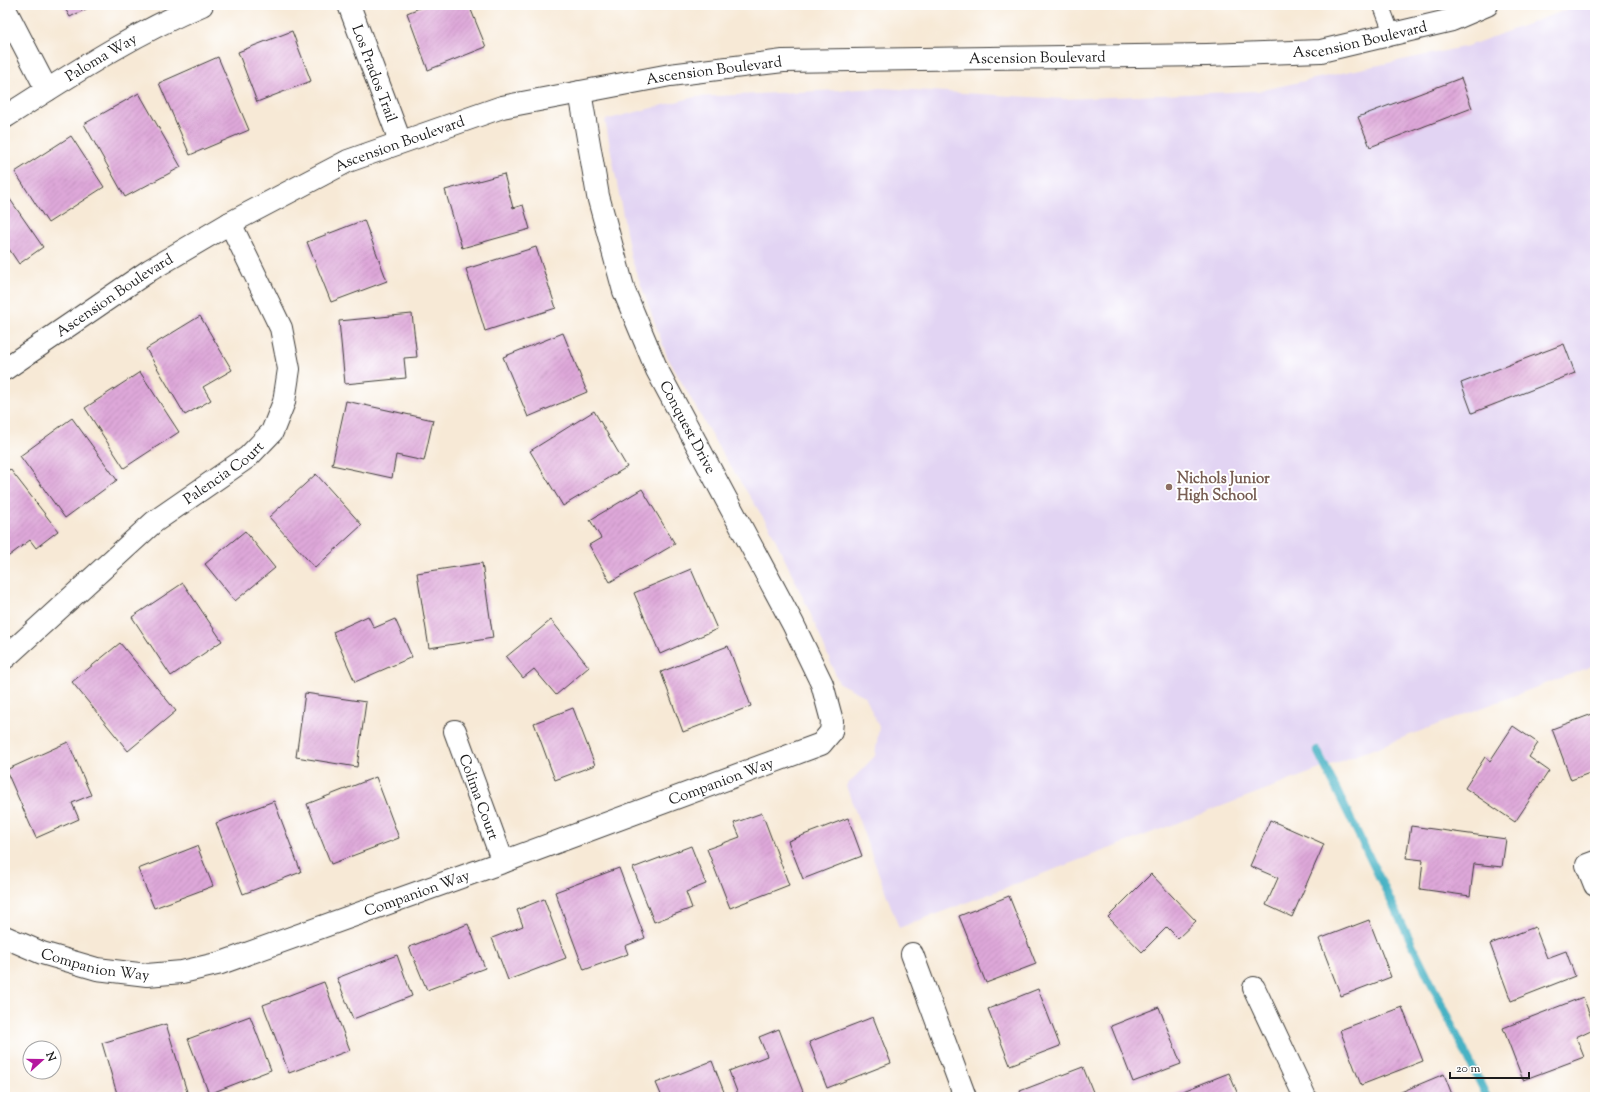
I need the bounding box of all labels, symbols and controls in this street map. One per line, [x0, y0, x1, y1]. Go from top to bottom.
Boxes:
street label: Ascension Boulevard [1292, 17, 1430, 64]
street label: Los Prados Trail [345, 22, 401, 126]
street label: Paloma Way [62, 29, 142, 88]
street label: Ascension Boulevard [969, 47, 1106, 70]
street label: Ascension Boulevard [644, 52, 784, 91]
street label: Ascension Boulevard [331, 112, 468, 178]
street label: Ascension Boulevard [52, 249, 178, 343]
street label: Conquest Drive [653, 377, 720, 478]
street label: Palencia Court [180, 437, 270, 511]
place label: Nichols Junior High School [1177, 469, 1270, 507]
marker: Nichols Junior High School [1164, 482, 1174, 492]
street label: Colima Court [452, 751, 503, 843]
street label: Companion Way [666, 753, 777, 812]
street label: Companion Way [362, 866, 473, 923]
street label: Companion Way [38, 944, 151, 987]
north arrow [22, 1040, 62, 1080]
text: N [41, 1049, 60, 1064]
scale bar [1450, 1054, 1529, 1080]
text: 20 m [1456, 1060, 1481, 1078]

